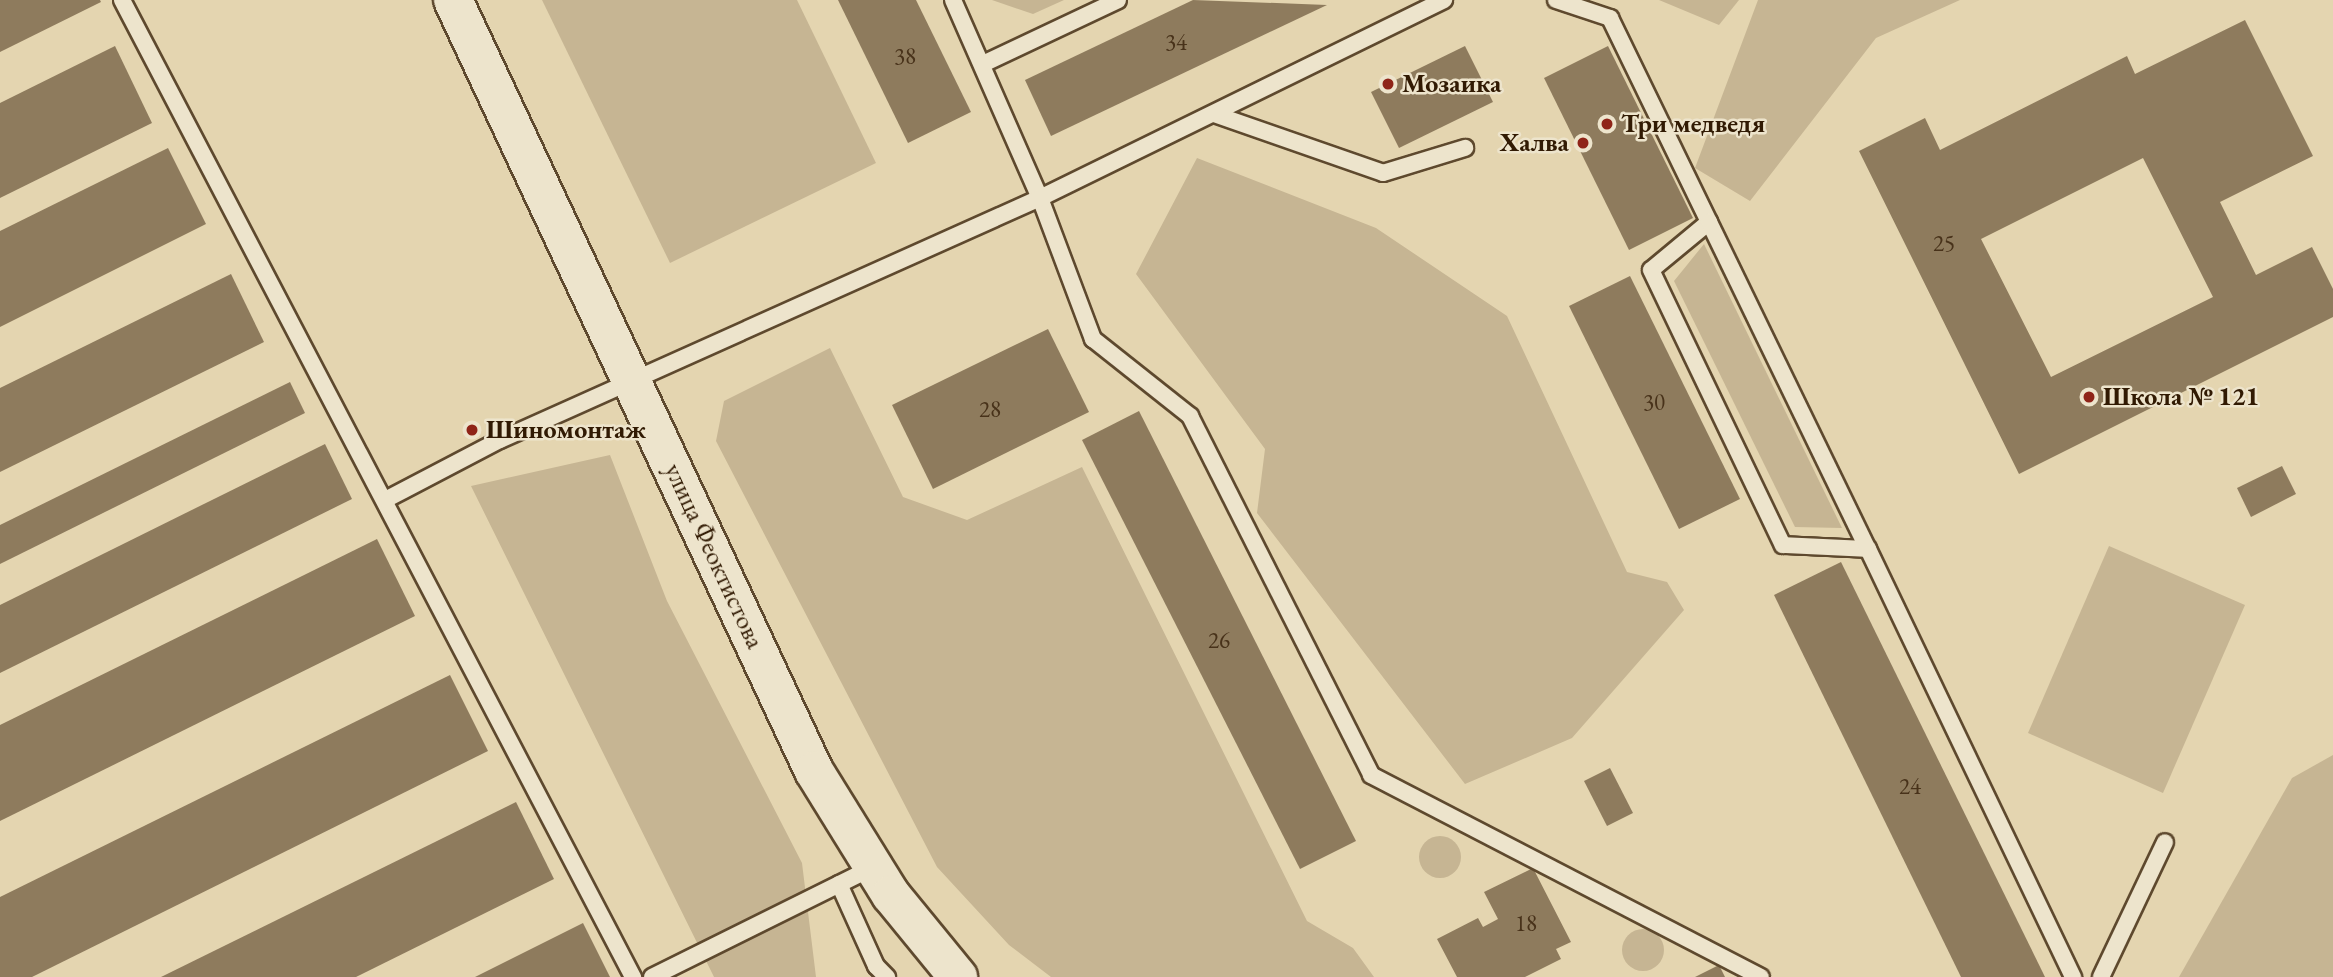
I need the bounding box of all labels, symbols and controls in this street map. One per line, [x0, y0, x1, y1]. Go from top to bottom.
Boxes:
house number: 34 [1165, 28, 1187, 56]
house number: 38 [894, 42, 916, 70]
place label: Мозаика [1402, 68, 1501, 100]
marker: Мозаика [1380, 76, 1396, 92]
place label: Три медведя [1621, 108, 1765, 140]
marker: Три медведя [1599, 116, 1615, 132]
place label: Халва [1500, 127, 1569, 159]
marker: Халва [1575, 135, 1591, 151]
house number: 25 [1933, 229, 1955, 257]
place label: Школа № 121 [2103, 381, 2259, 413]
house number: 30 [1643, 388, 1665, 416]
marker: Школа № 121 [2081, 389, 2097, 405]
house number: 28 [979, 395, 1001, 423]
place label: Шиномонтаж [486, 414, 646, 446]
marker: Шиномонтаж [464, 422, 480, 438]
street label: улица Феоктистова [657, 458, 771, 654]
house number: 26 [1208, 626, 1230, 654]
house number: 24 [1899, 772, 1921, 800]
house number: 18 [1515, 909, 1537, 937]

